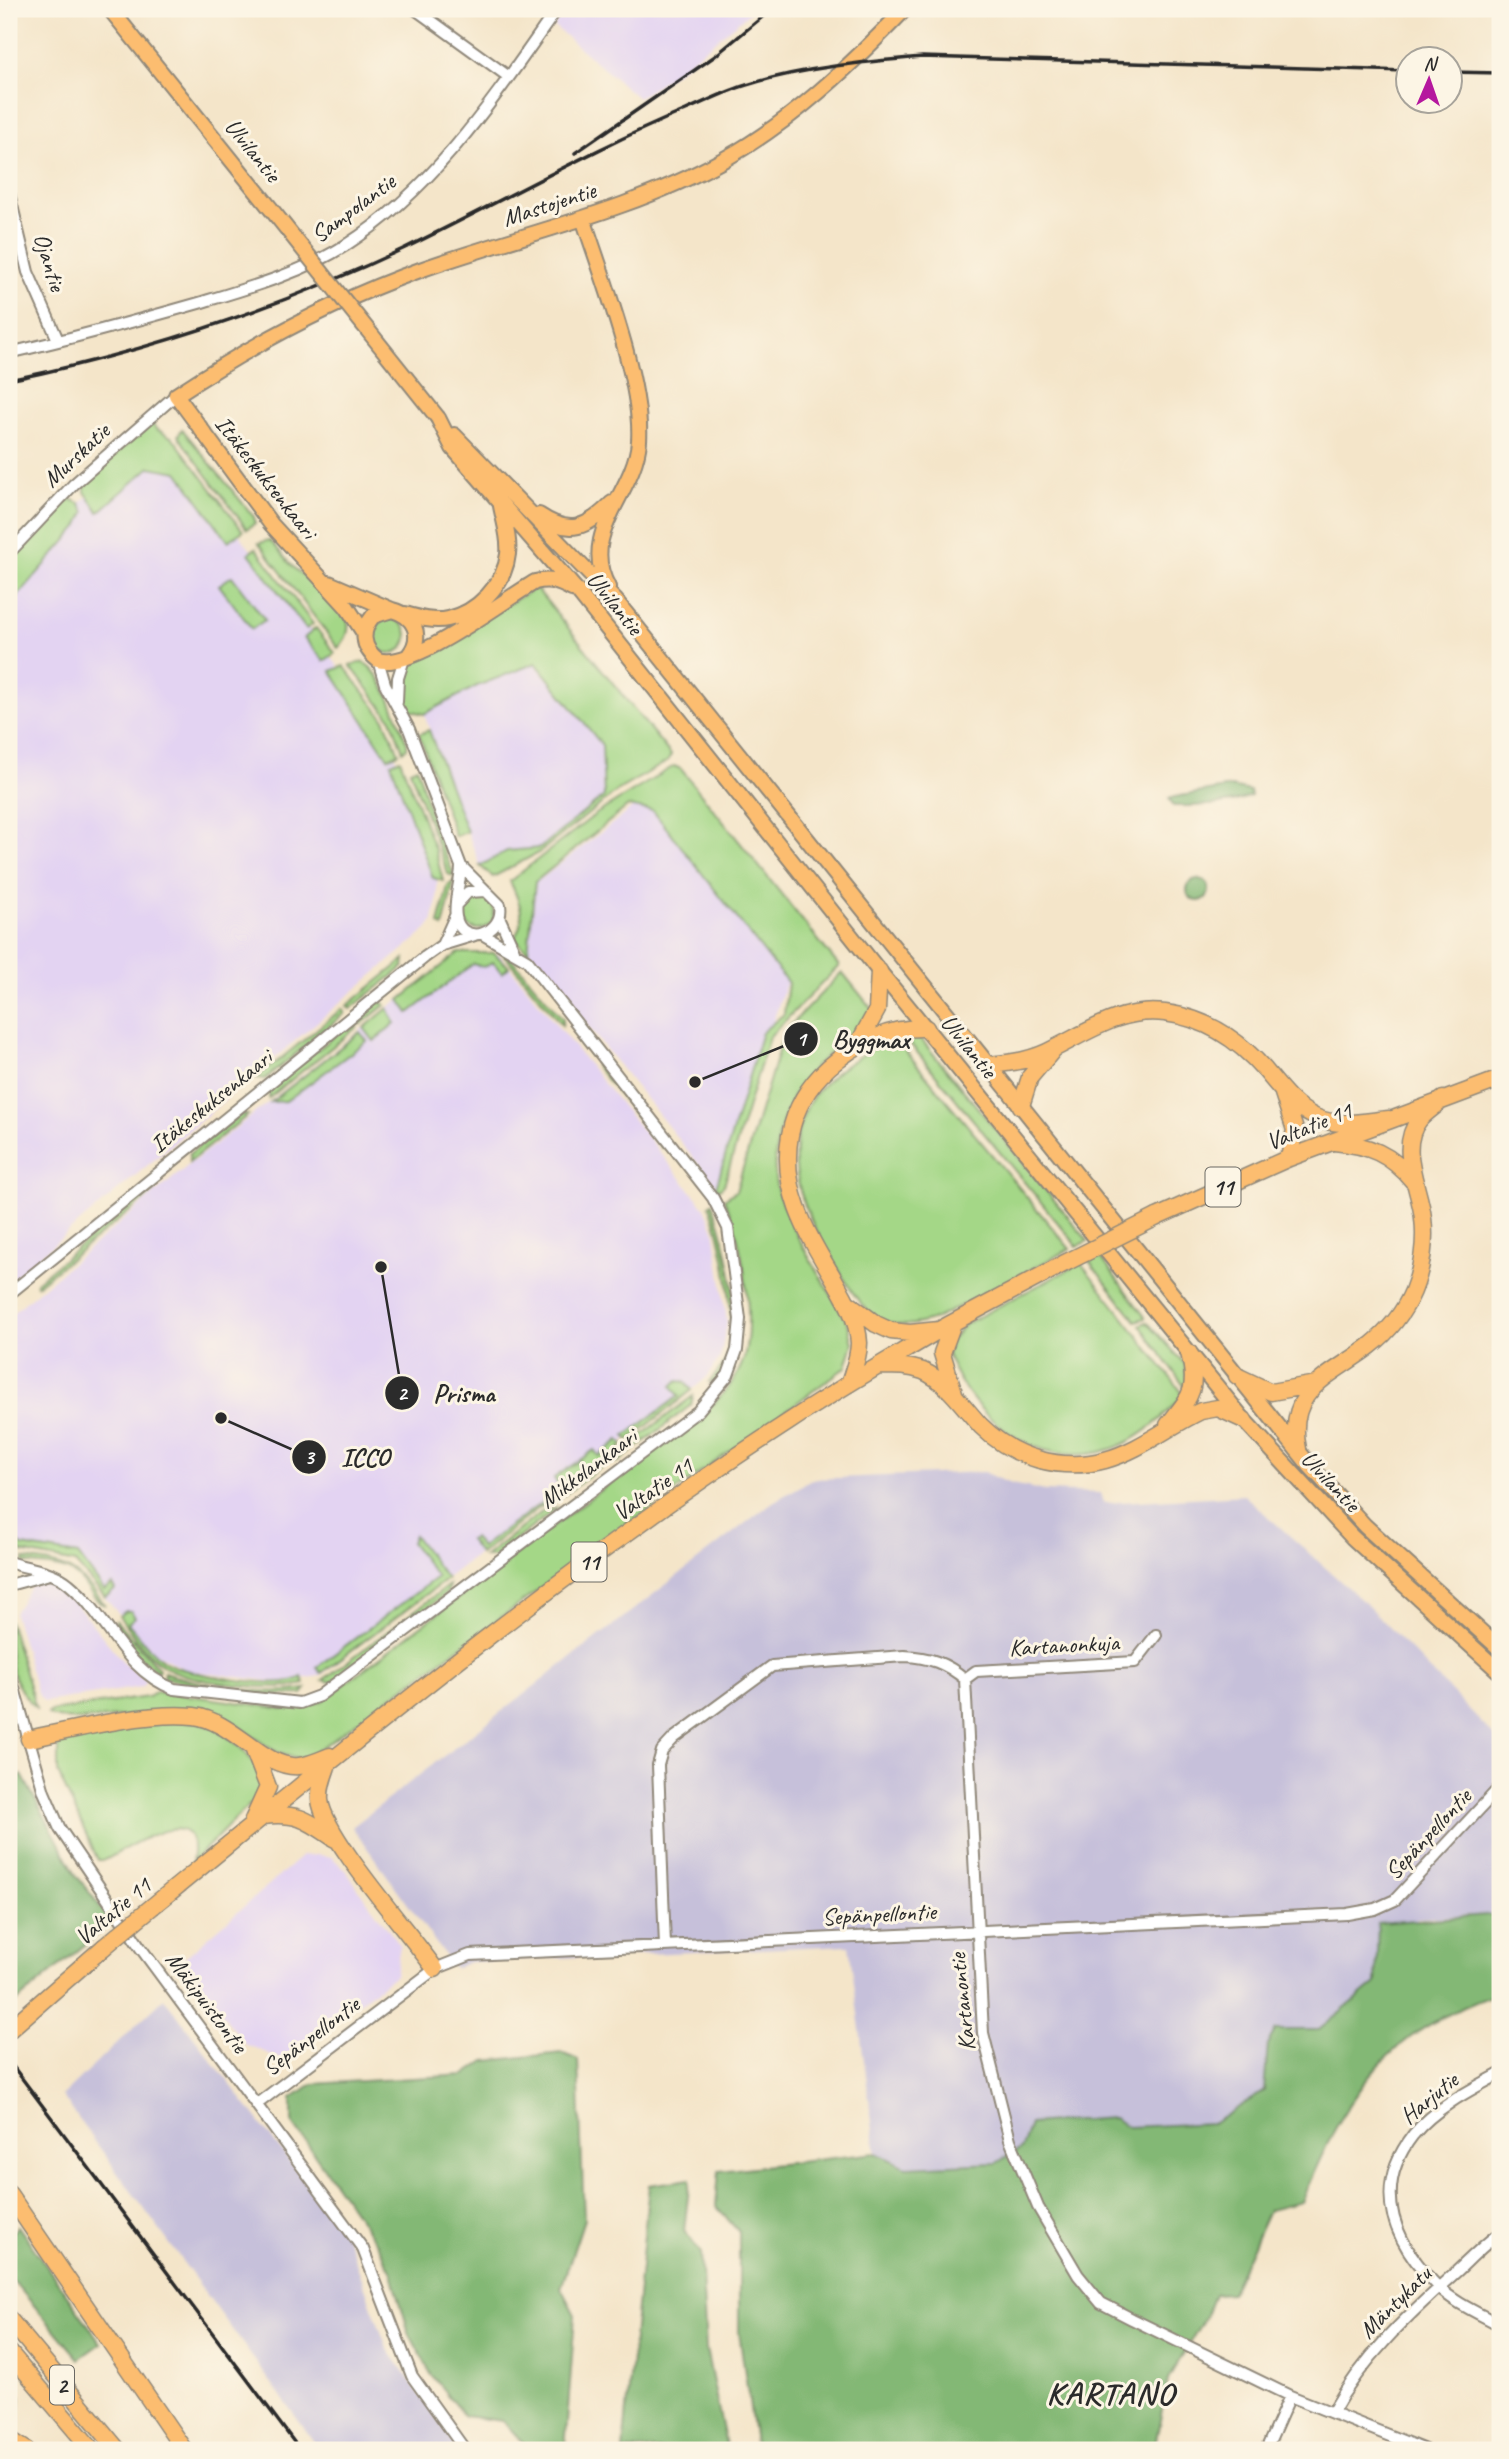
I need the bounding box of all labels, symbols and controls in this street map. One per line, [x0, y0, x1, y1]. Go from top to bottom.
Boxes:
north arrow [1394, 46, 1464, 116]
text: N [1423, 52, 1439, 76]
street label: Ulvilantie [218, 112, 289, 190]
street label: Sampolantie [305, 165, 403, 249]
street label: Mastojentie [499, 174, 601, 233]
street label: Ojantie [27, 229, 74, 297]
street label: Itäkeskuksenkaari [208, 409, 326, 547]
street label: Murskatie [36, 415, 118, 494]
street label: Ulvilantie [580, 565, 651, 643]
street label: Ulvilantie [934, 1008, 1005, 1086]
callout: Byggmax [784, 1016, 923, 1063]
text: Byggmax [833, 1023, 911, 1056]
text: 1 [796, 1026, 808, 1052]
street label: Itäkeskuksenkaari [144, 1040, 281, 1159]
street label: Valtatie 11 [1262, 1095, 1358, 1157]
road number: 11 [1206, 1168, 1240, 1206]
callout: Prisma [385, 1369, 509, 1416]
text: Prisma [433, 1377, 497, 1410]
text: 2 [397, 1380, 409, 1406]
street label: Mikkolankaari [533, 1419, 646, 1514]
callout: ICCO [292, 1433, 403, 1480]
text: ICCO [341, 1441, 392, 1474]
text: 3 [304, 1444, 316, 1470]
street label: Ulvilantie [1295, 1444, 1369, 1520]
street label: Valtatie 11 [607, 1450, 700, 1527]
road number: 11 [572, 1542, 606, 1582]
street label: Kartanonkuja [1008, 1627, 1121, 1663]
street label: Sepänpellontie [1378, 1781, 1479, 1886]
street label: Valtatie 11 [69, 1870, 158, 1952]
street label: Sepänpellontie [821, 1896, 939, 1932]
street label: Mäkipuistontie [159, 1945, 256, 2060]
street label: Kartanontie [942, 1950, 982, 2052]
street label: Sepänpellontie [257, 1988, 367, 2082]
street label: Harjutie [1394, 2064, 1466, 2131]
street label: Mäntykatu [1352, 2258, 1439, 2345]
road number: 2 [50, 2366, 74, 2404]
district label: KARTANO [1046, 2373, 1177, 2414]

